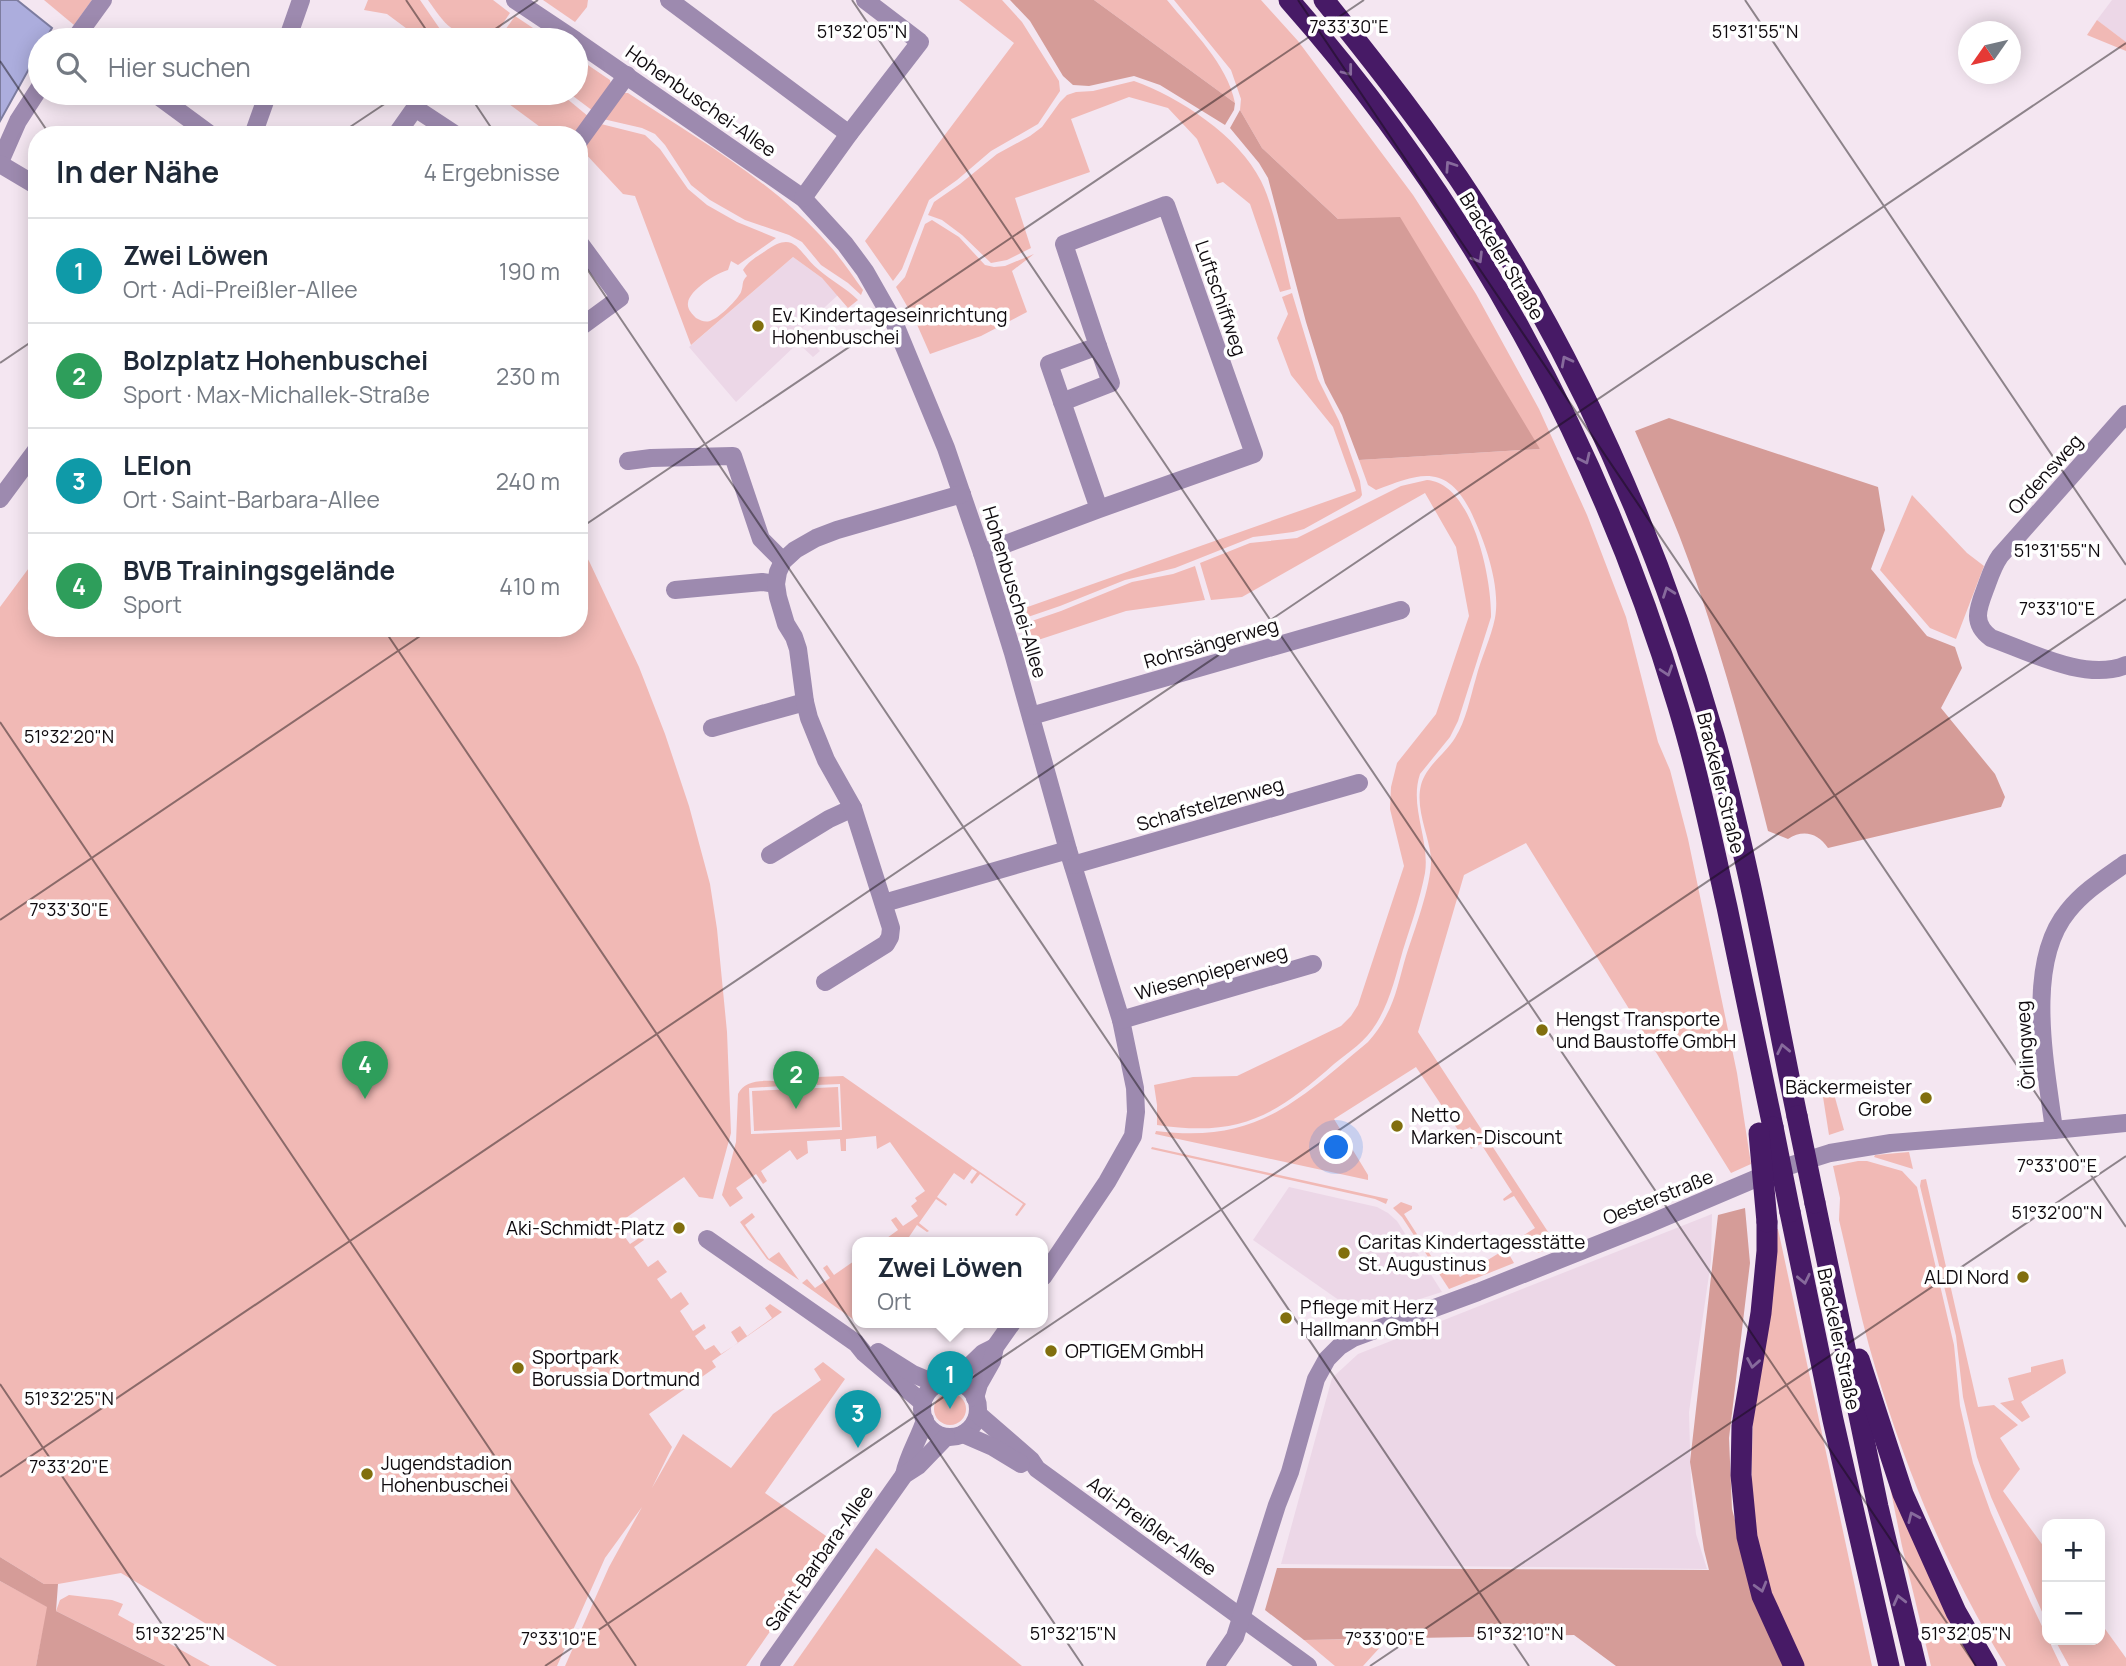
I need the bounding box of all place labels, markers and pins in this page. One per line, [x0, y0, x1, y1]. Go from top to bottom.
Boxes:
place label: Ev. Kindertageseinrichtung Hohenbuschei [772, 302, 1008, 350]
marker: Ev. Kindertageseinrichtung Hohenbuschei [750, 318, 766, 334]
place label: Hengst Transporte und Baustoffe GmbH [1556, 1006, 1736, 1054]
marker: Hengst Transporte und Baustoffe GmbH [1534, 1022, 1550, 1038]
pin: 4 [342, 1041, 388, 1099]
pin: 2 [773, 1051, 819, 1109]
place label: Bäckermeister Grobe [1785, 1074, 1912, 1122]
marker: Bäckermeister Grobe [1918, 1090, 1934, 1106]
place label: Netto Marken-Discount [1411, 1102, 1563, 1150]
marker: Netto Marken-Discount [1389, 1118, 1405, 1134]
place label: Aki-Schmidt-Platz [506, 1215, 665, 1241]
marker: Aki-Schmidt-Platz [671, 1220, 687, 1236]
place label: Caritas Kindertagesstätte St. Augustinus [1358, 1229, 1585, 1277]
marker: Caritas Kindertagesstätte St. Augustinus [1336, 1245, 1352, 1261]
place label: ALDI Nord [1924, 1264, 2009, 1290]
marker: ALDI Nord [2015, 1269, 2031, 1285]
place label: Pflege mit Herz Hallmann GmbH [1300, 1294, 1439, 1342]
marker: Pflege mit Herz Hallmann GmbH [1278, 1310, 1294, 1326]
place label: OPTIGEM GmbH [1065, 1338, 1204, 1364]
marker: OPTIGEM GmbH [1043, 1343, 1059, 1359]
place label: Sportpark Borussia Dortmund [532, 1344, 700, 1392]
pin: 1 [927, 1351, 973, 1409]
marker: Sportpark Borussia Dortmund [510, 1360, 526, 1376]
pin: 3 [835, 1390, 881, 1448]
place label: Jugendstadion Hohenbuschei [381, 1450, 512, 1498]
marker: Jugendstadion Hohenbuschei [359, 1466, 375, 1482]

